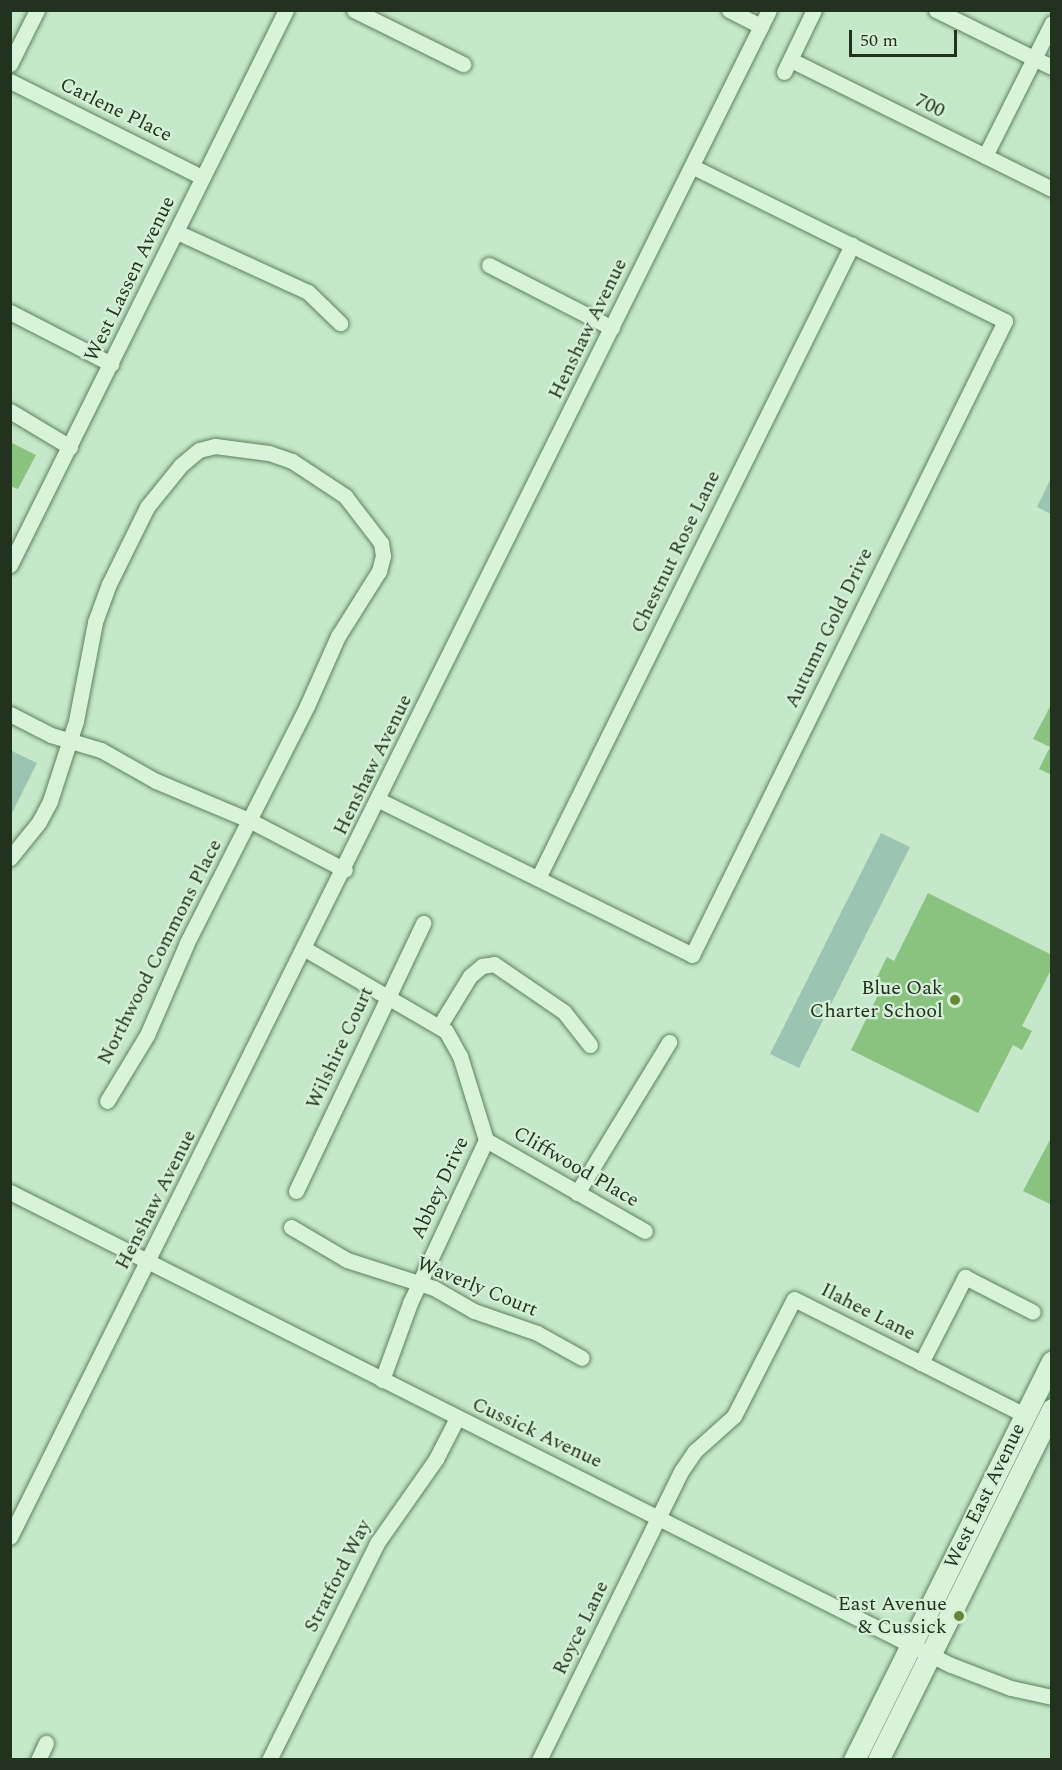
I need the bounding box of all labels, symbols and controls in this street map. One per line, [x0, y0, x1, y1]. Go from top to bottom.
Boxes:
scale bar [852, 18, 960, 56]
text: 50 m [860, 27, 898, 54]
street label: Carlene Place [56, 73, 176, 147]
street label: 700 [911, 89, 949, 123]
street label: West Lassen Avenue [79, 192, 181, 366]
street label: Henshaw Avenue [544, 255, 632, 403]
street label: Chestnut Rose Lane [626, 467, 726, 637]
street label: Autumn Gold Drive [780, 544, 878, 712]
street label: Henshaw Avenue [329, 691, 417, 839]
street label: Northwood Commons Place [93, 835, 227, 1069]
place label: Blue Oak Charter School [810, 976, 943, 1023]
street label: Wilshire Court [301, 983, 379, 1113]
marker: Blue Oak Charter School [948, 993, 962, 1007]
street label: Cliffwood Place [509, 1121, 643, 1213]
street label: Henshaw Avenue [110, 1126, 202, 1274]
street label: Abbey Drive [406, 1133, 474, 1243]
street label: Waverly Court [413, 1252, 541, 1322]
street label: Ilahee Lane [817, 1278, 919, 1346]
street label: Cussick Avenue [468, 1392, 606, 1474]
street label: West East Avenue [939, 1419, 1031, 1573]
street label: Stratford Way [299, 1516, 377, 1636]
street label: Royce Lane [548, 1577, 614, 1679]
place label: East Avenue & Cussick [838, 1592, 947, 1639]
marker: East Avenue & Cussick [952, 1609, 966, 1623]

